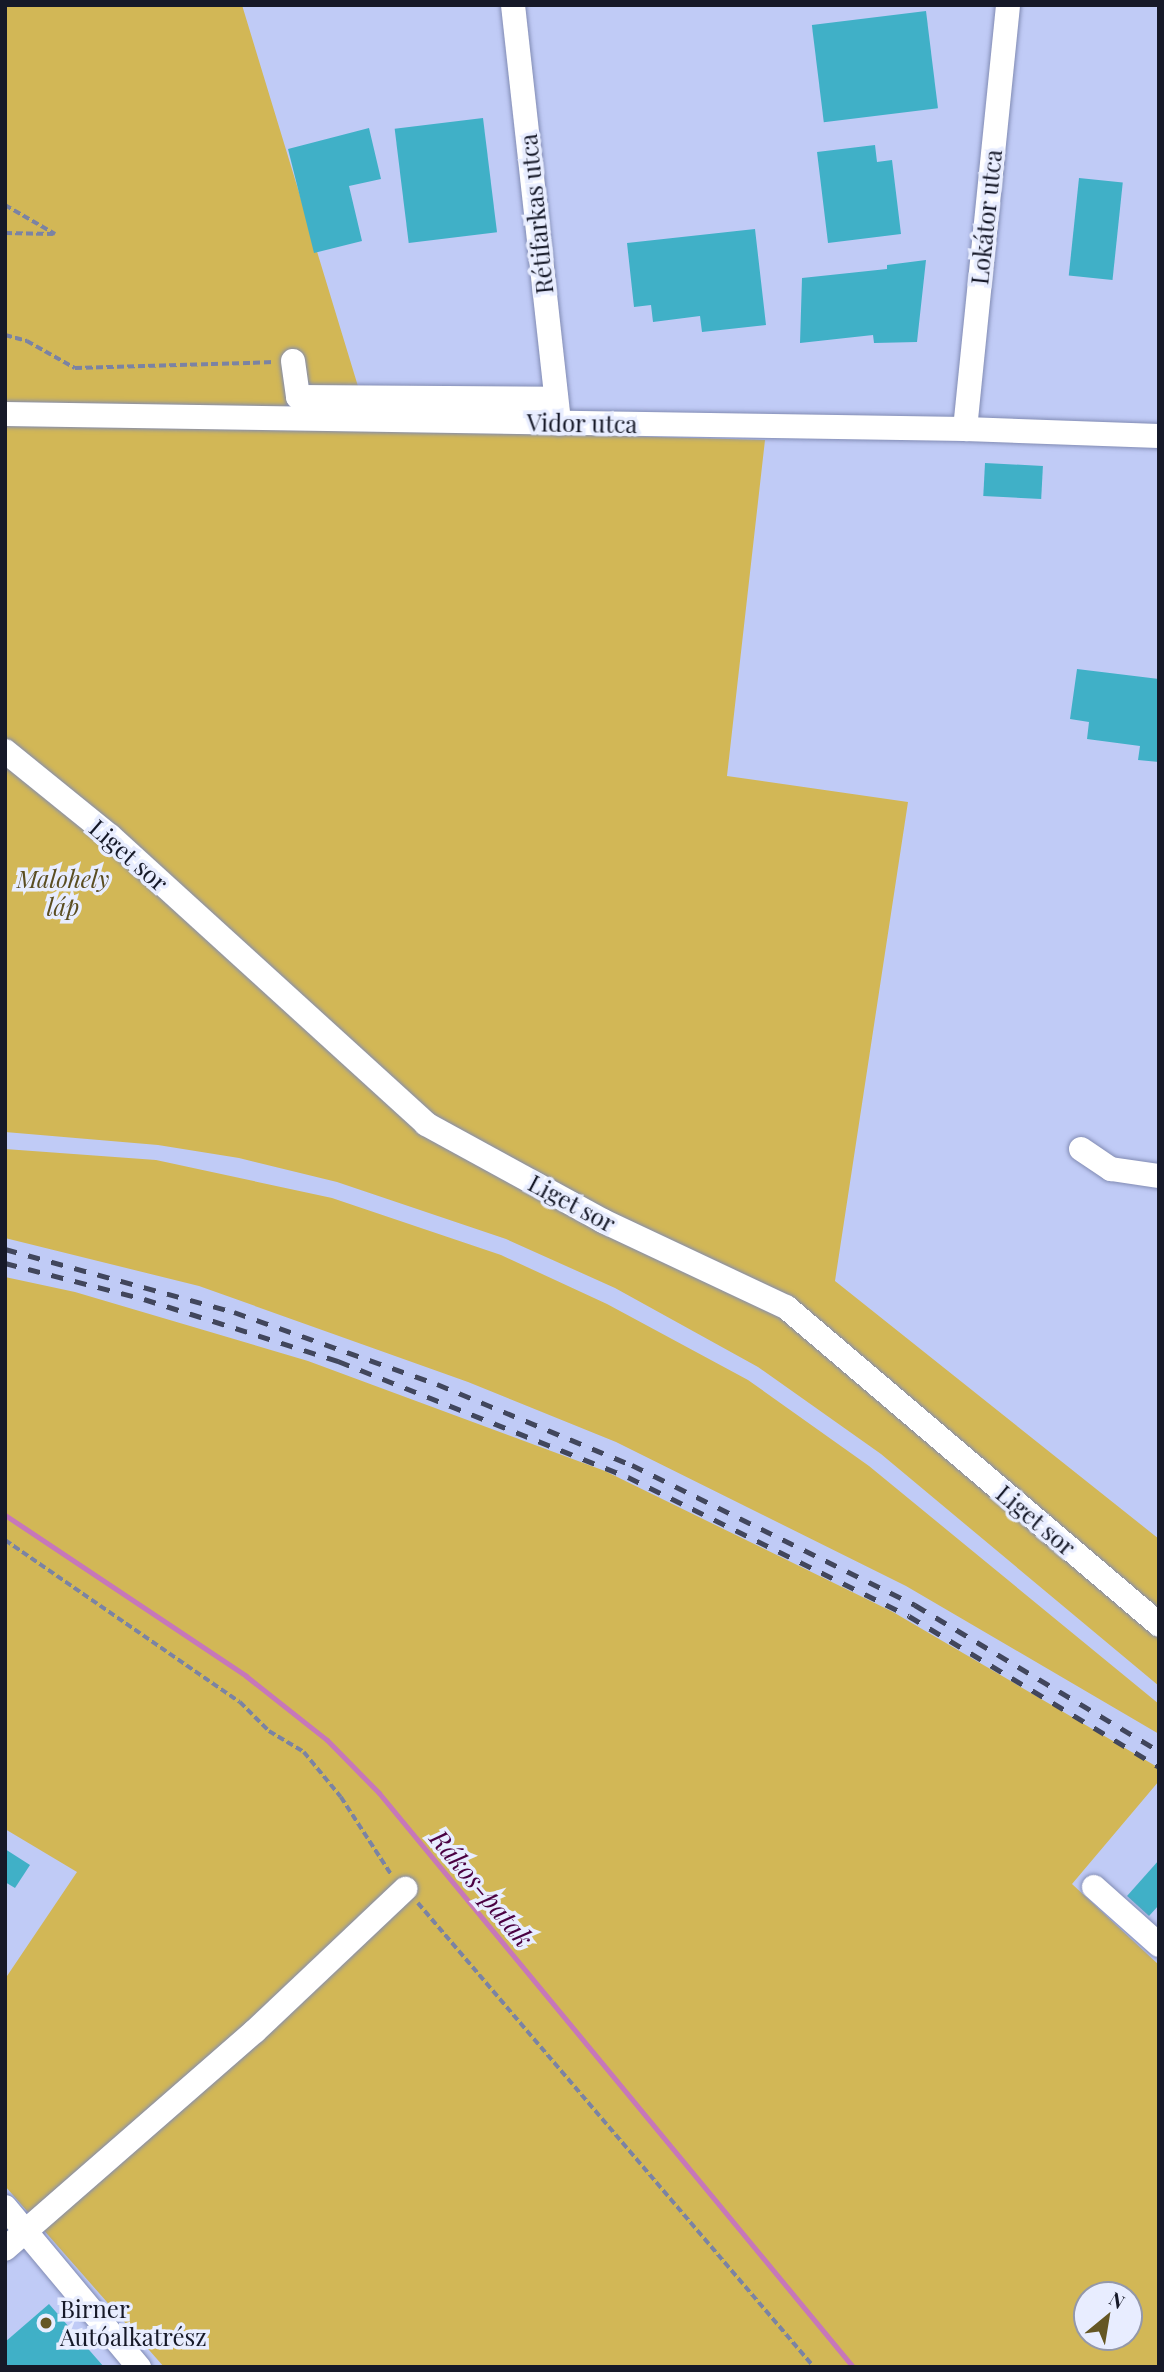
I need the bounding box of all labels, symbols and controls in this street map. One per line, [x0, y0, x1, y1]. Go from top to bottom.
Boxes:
street label: Rétifarkas utca [513, 132, 559, 296]
street label: Lokátor utca [965, 148, 1007, 286]
street label: Vidor utca [526, 408, 638, 438]
street label: Liget sor [84, 813, 174, 897]
park label: Malohely láp [17, 865, 109, 921]
street label: Liget sor [523, 1168, 621, 1238]
street label: Liget sor [990, 1479, 1082, 1561]
water label: Rákos-patak [424, 1823, 540, 1953]
north arrow [1073, 2281, 1143, 2351]
text: N [1105, 2285, 1130, 2314]
place label: Birner Autóalkatrész [60, 2295, 207, 2351]
marker: Birner Autóalkatrész [38, 2315, 54, 2331]

